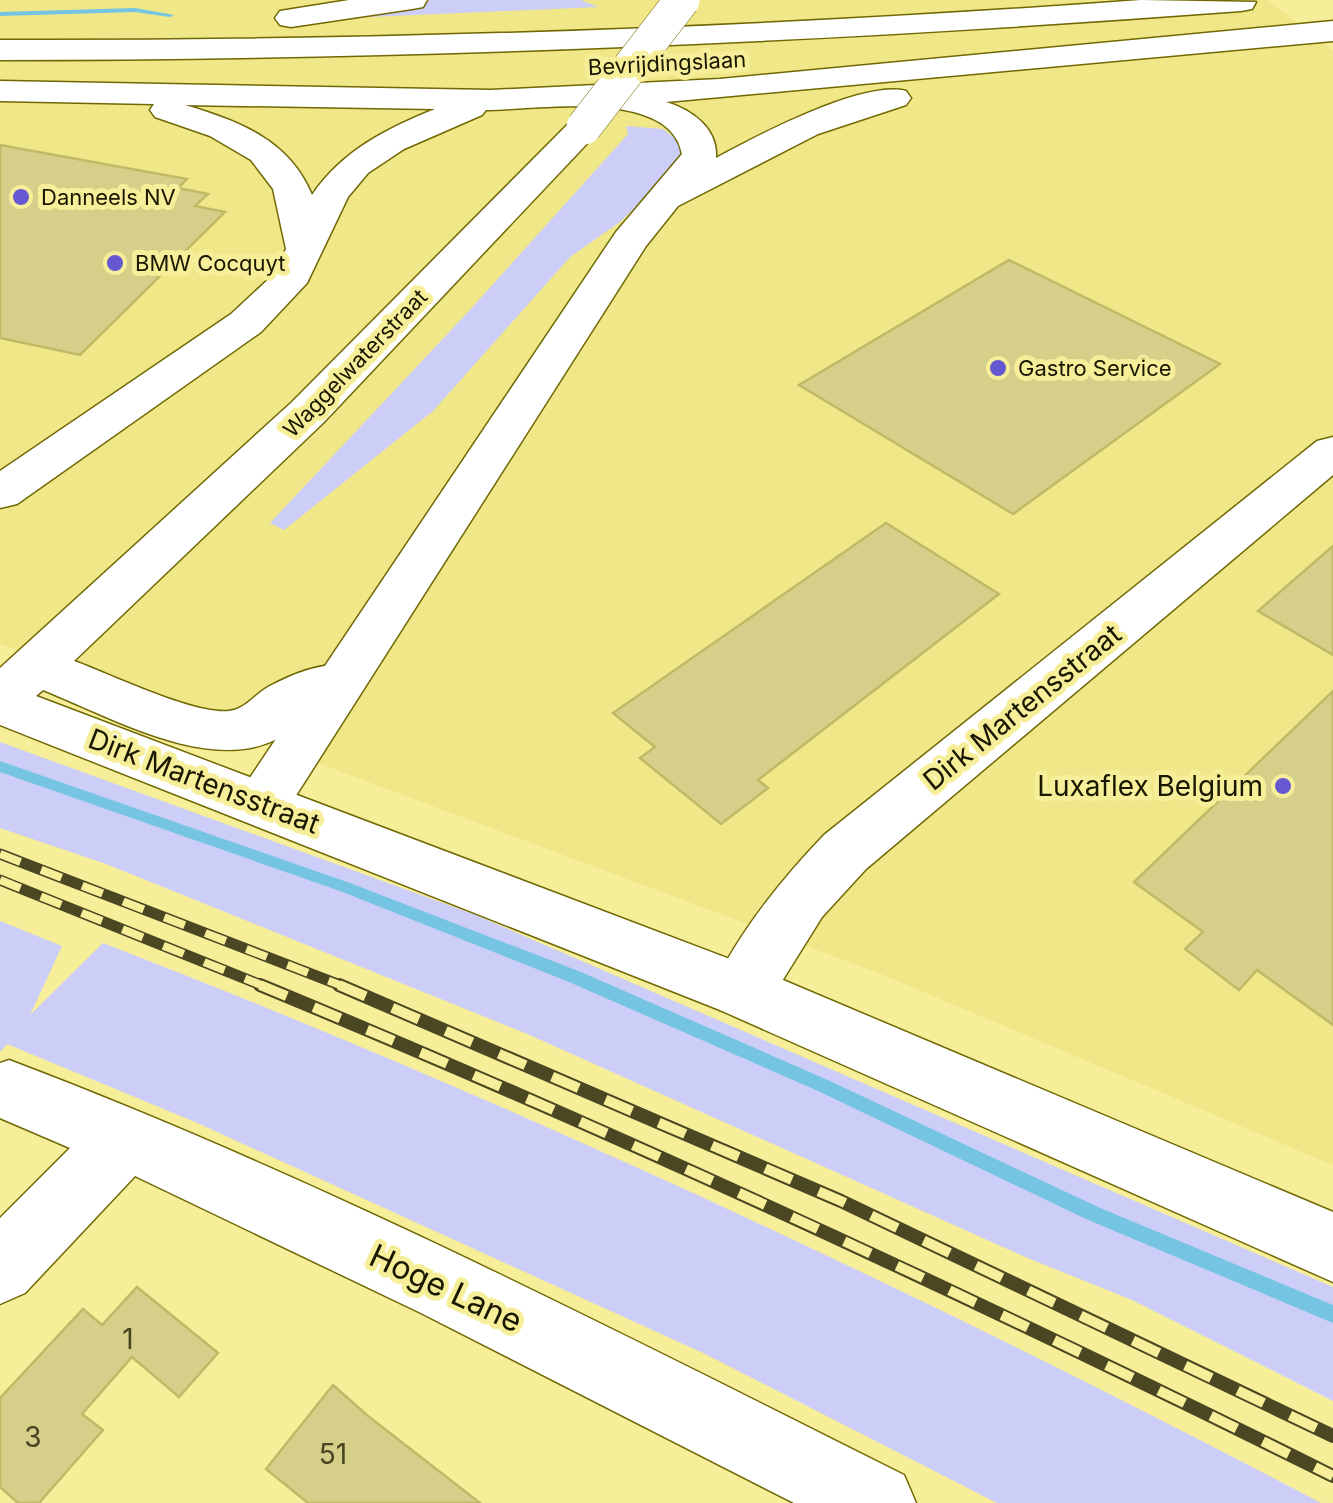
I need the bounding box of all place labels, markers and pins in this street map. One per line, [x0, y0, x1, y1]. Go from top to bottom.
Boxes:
place label: Danneels NV [41, 184, 176, 210]
marker: Danneels NV [10, 186, 32, 208]
place label: BMW Cocquyt [135, 250, 285, 276]
marker: BMW Cocquyt [104, 252, 126, 274]
place label: Gastro Service [1018, 355, 1172, 381]
marker: Gastro Service [987, 357, 1009, 379]
place label: Luxaflex Belgium [1037, 769, 1263, 803]
marker: Luxaflex Belgium [1272, 775, 1294, 797]

